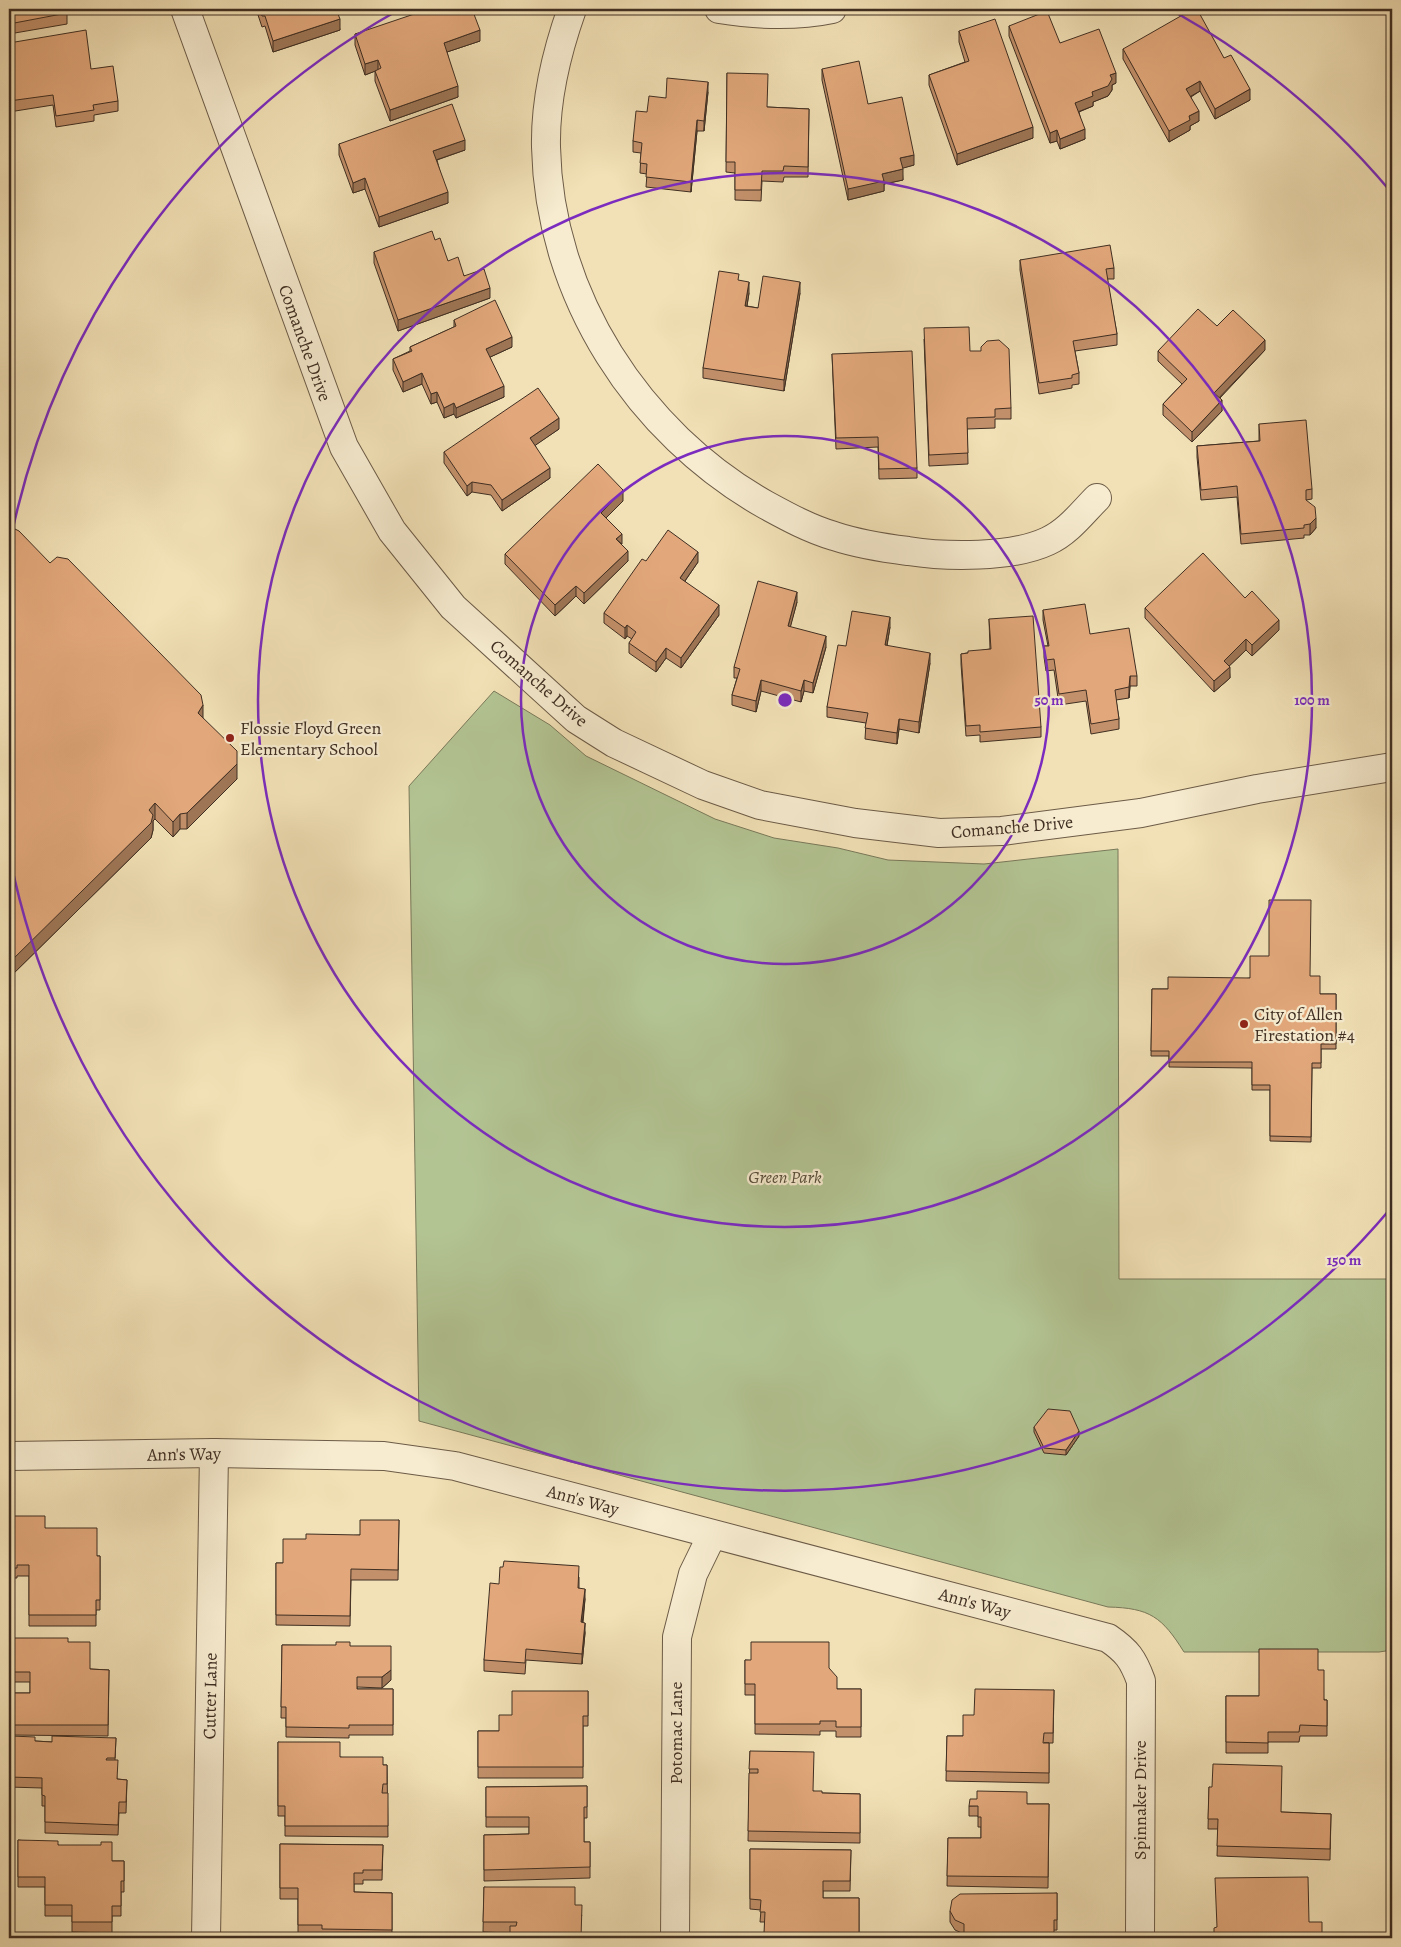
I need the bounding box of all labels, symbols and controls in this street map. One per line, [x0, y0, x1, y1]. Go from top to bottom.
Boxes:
street label: Comanche Drive [273, 281, 337, 405]
street label: Comanche Drive [485, 634, 593, 732]
text: 50 m [1034, 690, 1064, 710]
text: 100 m [1294, 690, 1330, 710]
centre of rings [776, 691, 794, 709]
place label: Flossie Floyd Green Elementary School [240, 716, 381, 761]
marker: Flossie Floyd Green Elementary School [224, 732, 236, 744]
street label: Comanche Drive [950, 810, 1074, 844]
place label: City of Allen Firestation #4 [1254, 1002, 1355, 1047]
marker: City of Allen Firestation #4 [1238, 1018, 1250, 1030]
park label: Green Park [748, 1165, 822, 1189]
text: 150 m [1327, 1250, 1362, 1270]
street label: Ann's Way [146, 1441, 222, 1467]
street label: Ann's Way [543, 1479, 623, 1521]
street label: Ann's Way [935, 1582, 1015, 1624]
street label: Cutter Lane [197, 1652, 223, 1740]
street label: Potomac Lane [664, 1682, 688, 1784]
street label: Spinnaker Drive [1128, 1740, 1152, 1860]

